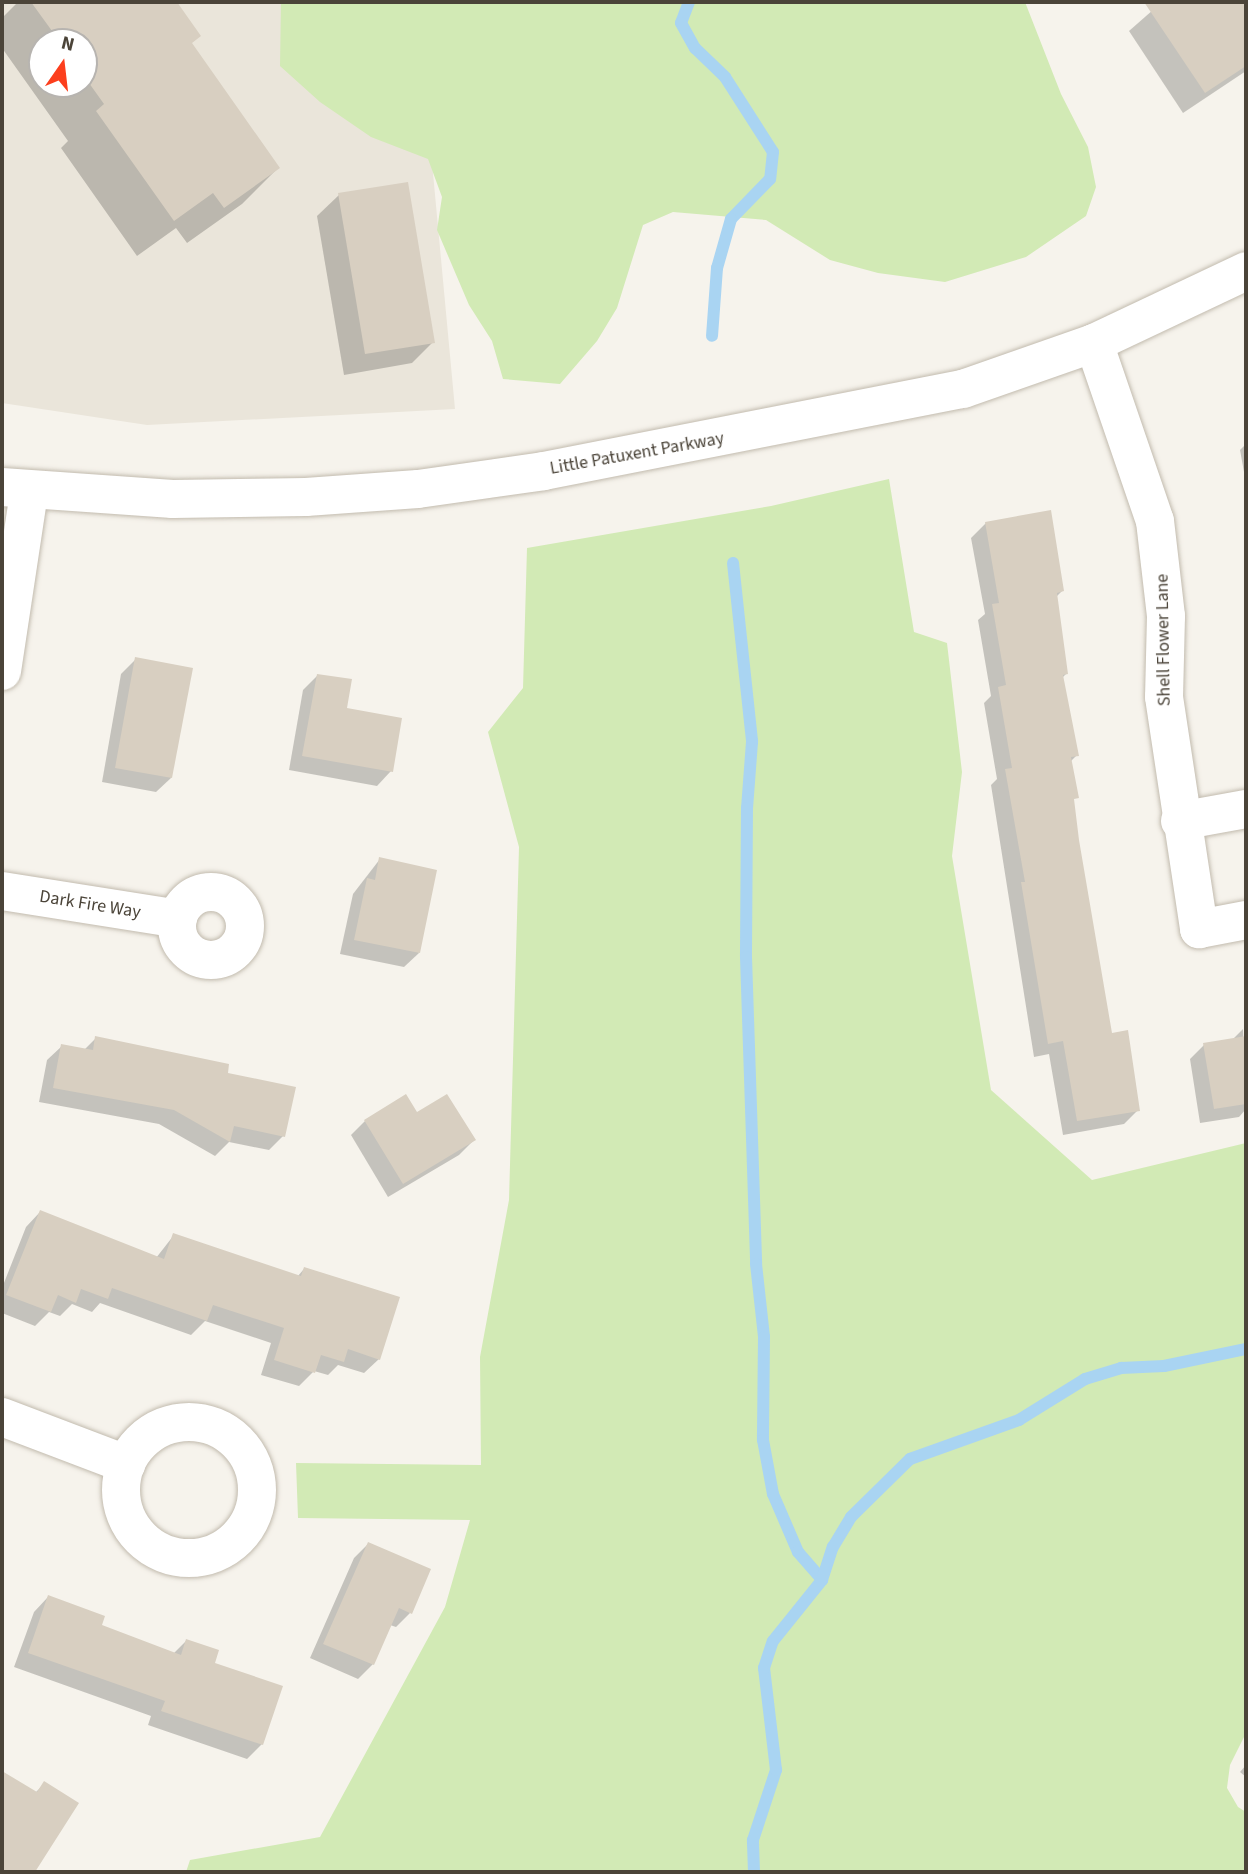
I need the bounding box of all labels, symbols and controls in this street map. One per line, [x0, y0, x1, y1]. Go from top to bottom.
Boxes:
north arrow [28, 28, 98, 98]
text: N [58, 29, 77, 59]
street label: Little Patuxent Parkway [548, 428, 726, 480]
street label: Shell Flower Lane [1152, 574, 1176, 706]
street label: Dark Fire Way [38, 886, 142, 924]

